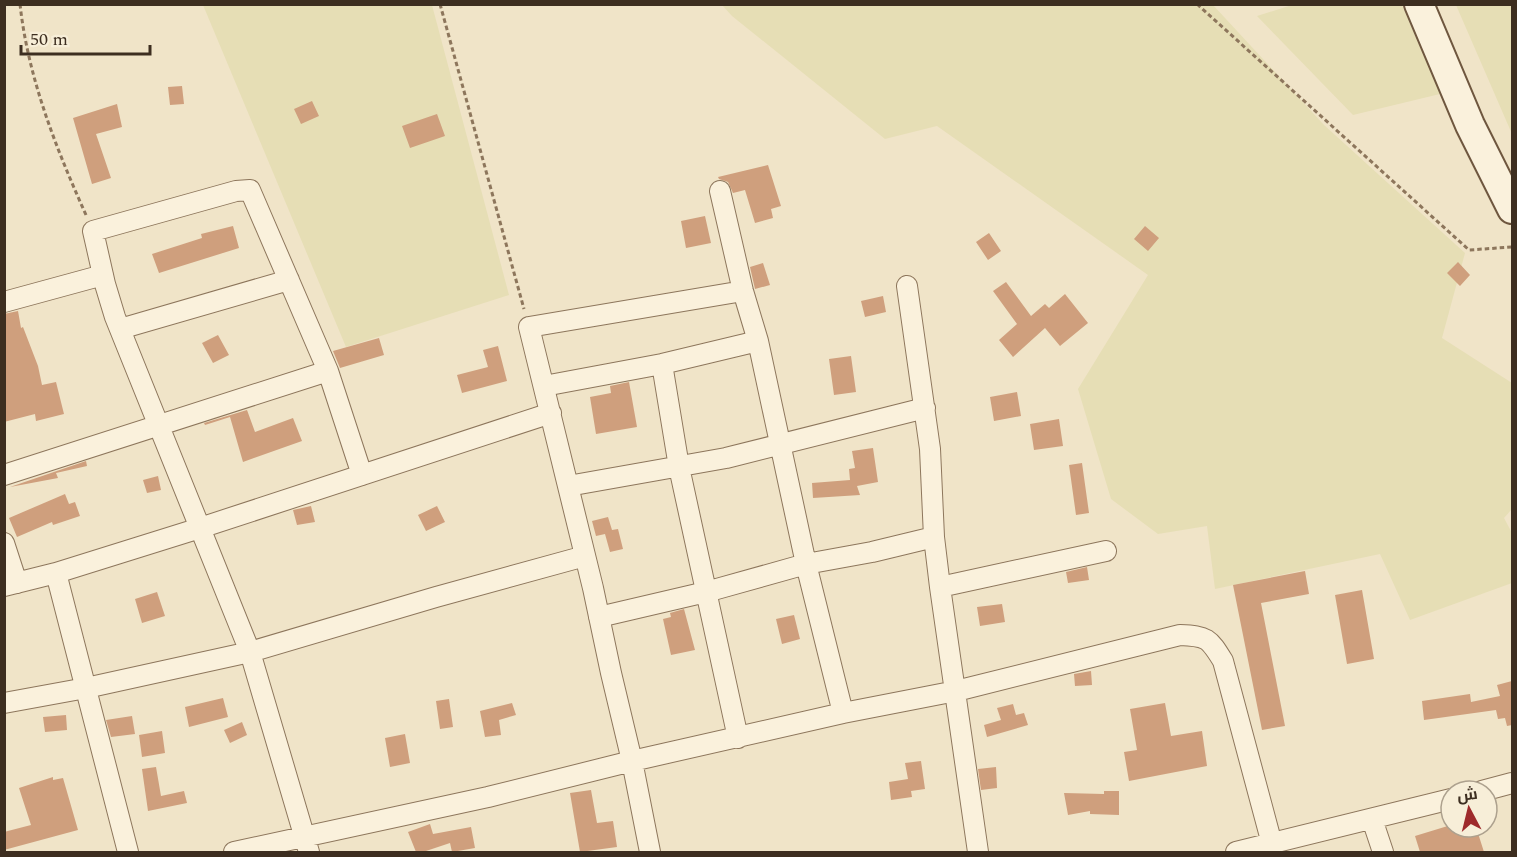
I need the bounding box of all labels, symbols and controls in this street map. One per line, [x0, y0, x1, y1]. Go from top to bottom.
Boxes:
scale bar [21, 18, 150, 56]
text: 50 m [30, 26, 68, 53]
north arrow [1439, 779, 1499, 839]
text: ش [1456, 782, 1479, 808]

